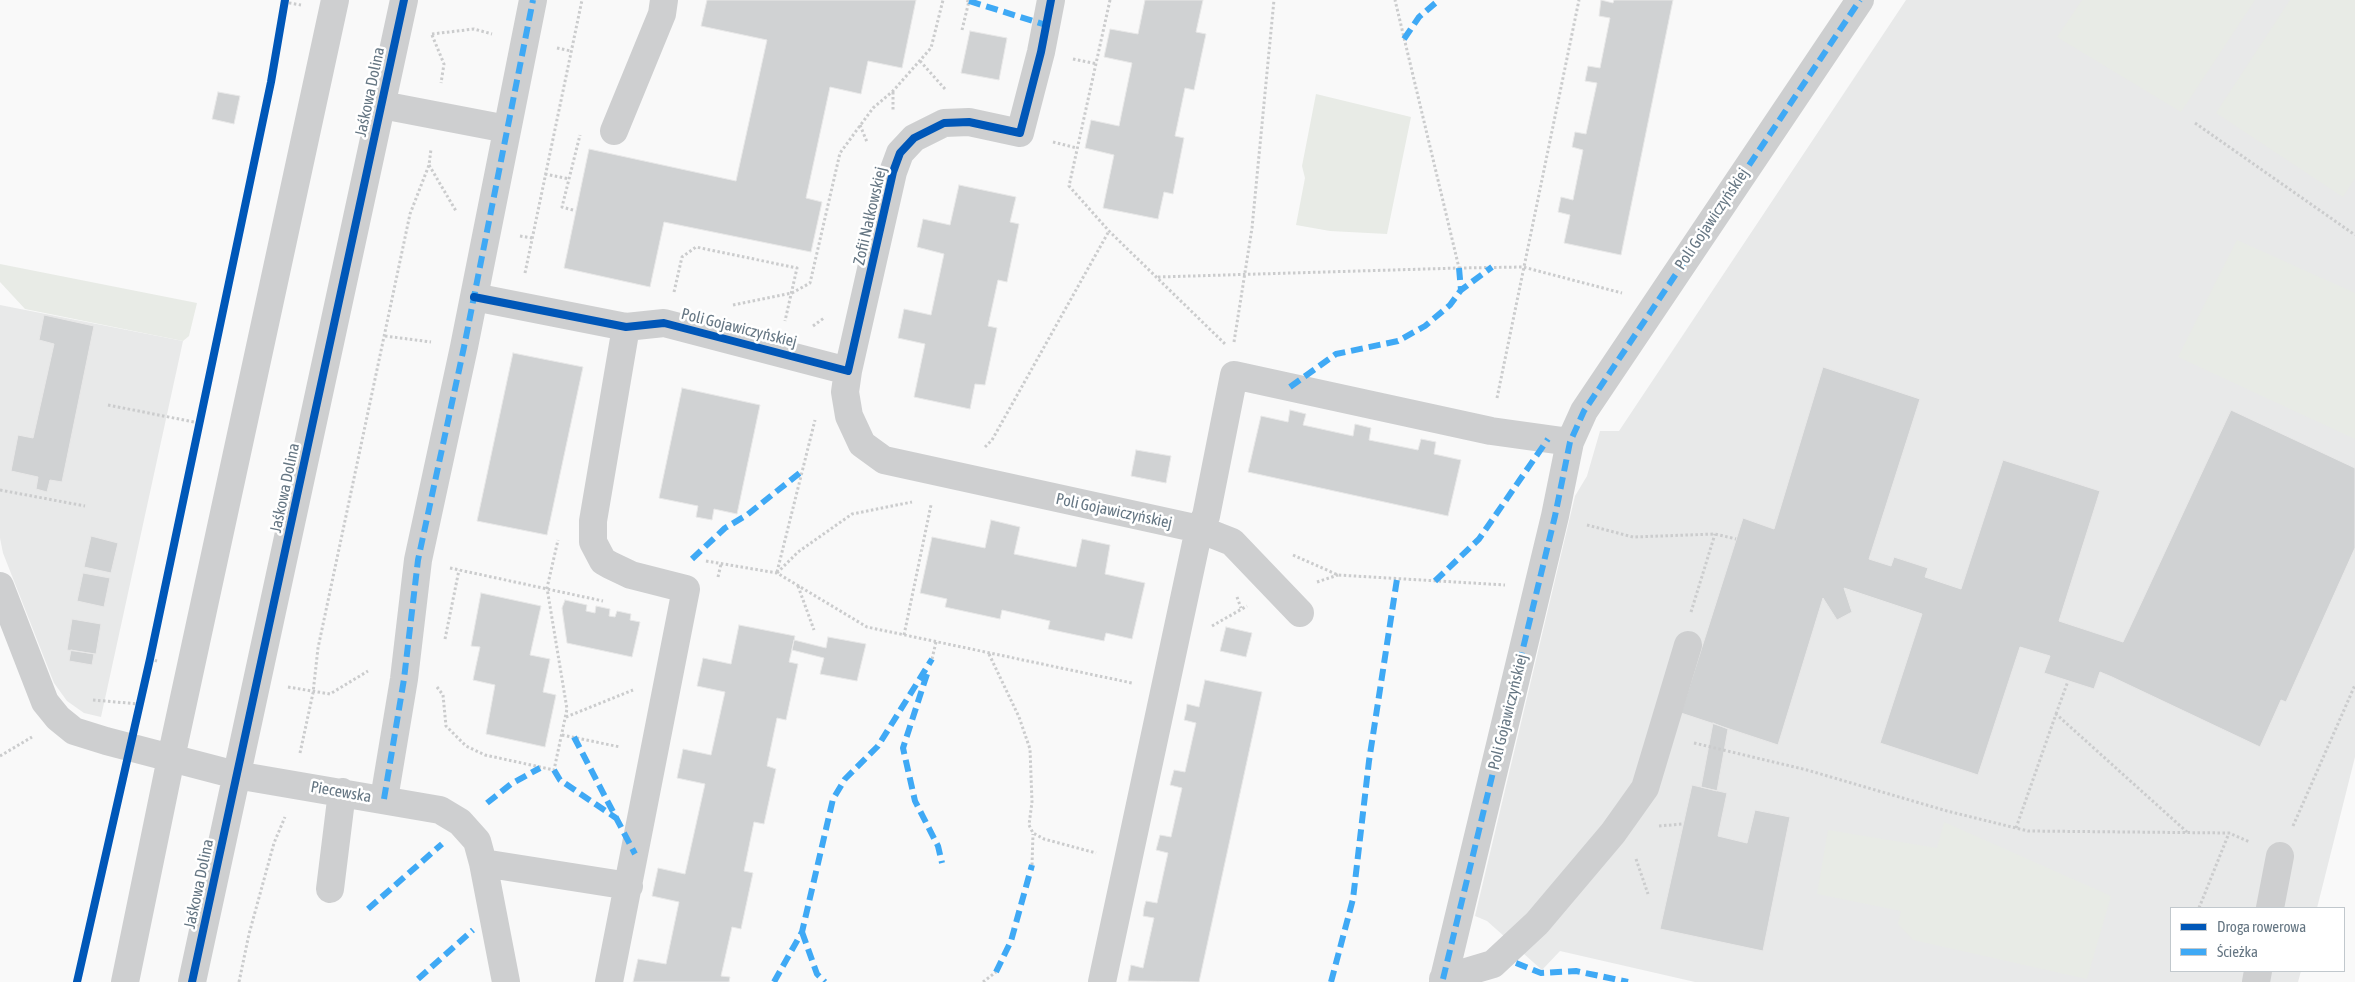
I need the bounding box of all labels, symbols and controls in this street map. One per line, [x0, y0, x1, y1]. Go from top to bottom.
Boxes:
street label: Jaśkowa Dolina [351, 46, 389, 138]
street label: Poli Gojawiczyńskiej [1671, 164, 1753, 274]
street label: Zofii Nałkowskiej [849, 165, 891, 267]
street label: Poli Gojawiczyńskiej [679, 304, 799, 352]
street label: Jaśkowa Dolina [266, 442, 304, 534]
street label: Poli Gojawiczyńskiej [1054, 489, 1174, 533]
street label: Poli Gojawiczyńskiej [1484, 652, 1532, 772]
street label: Piecewska [309, 777, 373, 807]
street label: Jaśkowa Dolina [180, 838, 218, 930]
legend [2170, 907, 2345, 972]
text: Droga rowerowa [2217, 918, 2306, 935]
text: Ścieżka [2217, 943, 2258, 960]

